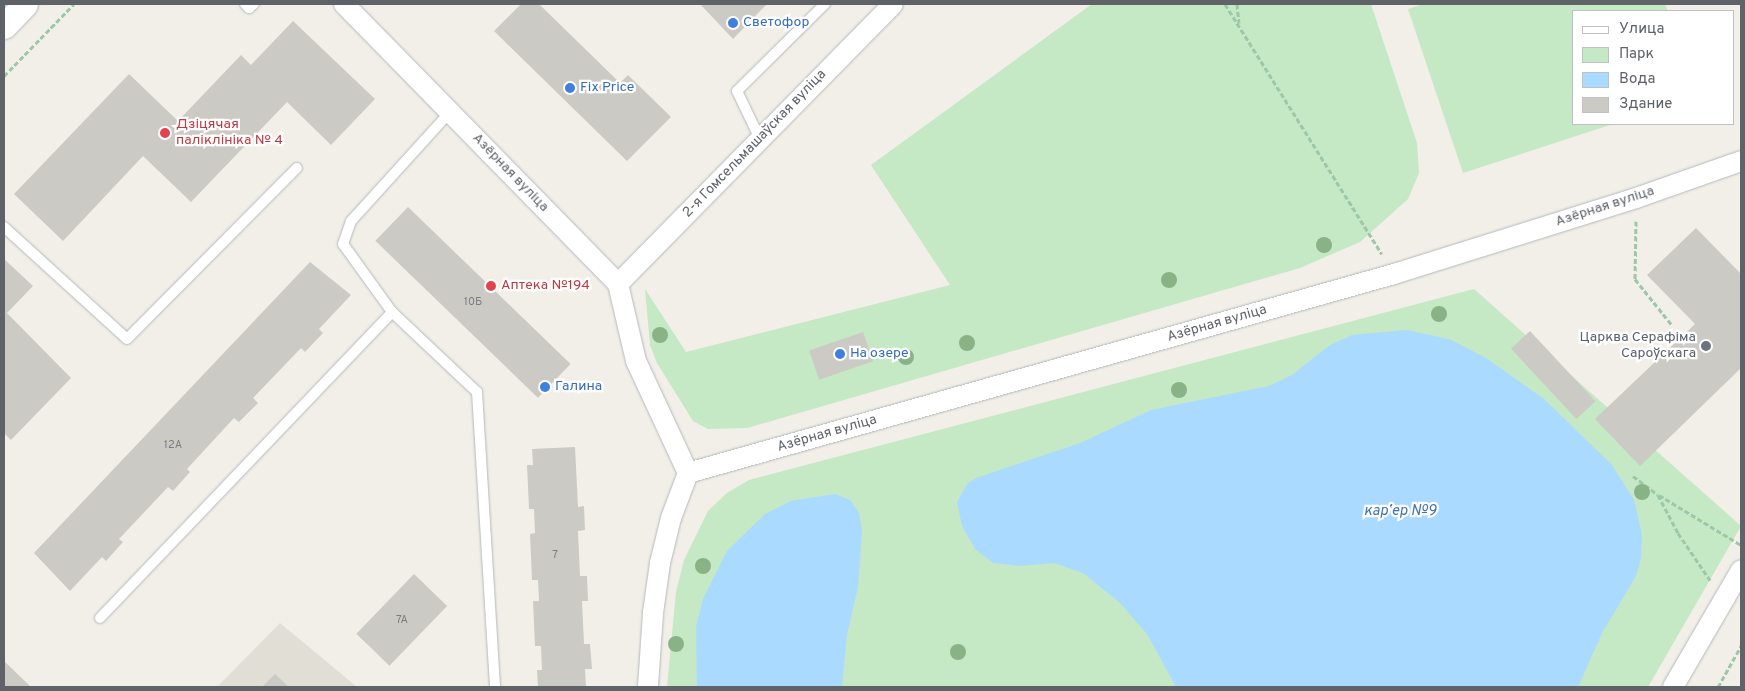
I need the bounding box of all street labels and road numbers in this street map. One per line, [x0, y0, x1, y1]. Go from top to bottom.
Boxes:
street label: 2-я Гомсельмашаўская вуліца [680, 66, 830, 222]
street label: Азёрная вуліца [468, 130, 552, 216]
street label: Азёрная вуліца [1554, 183, 1656, 231]
street label: Азёрная вуліца [1165, 302, 1269, 346]
street label: Азёрная вуліца [775, 412, 879, 456]

